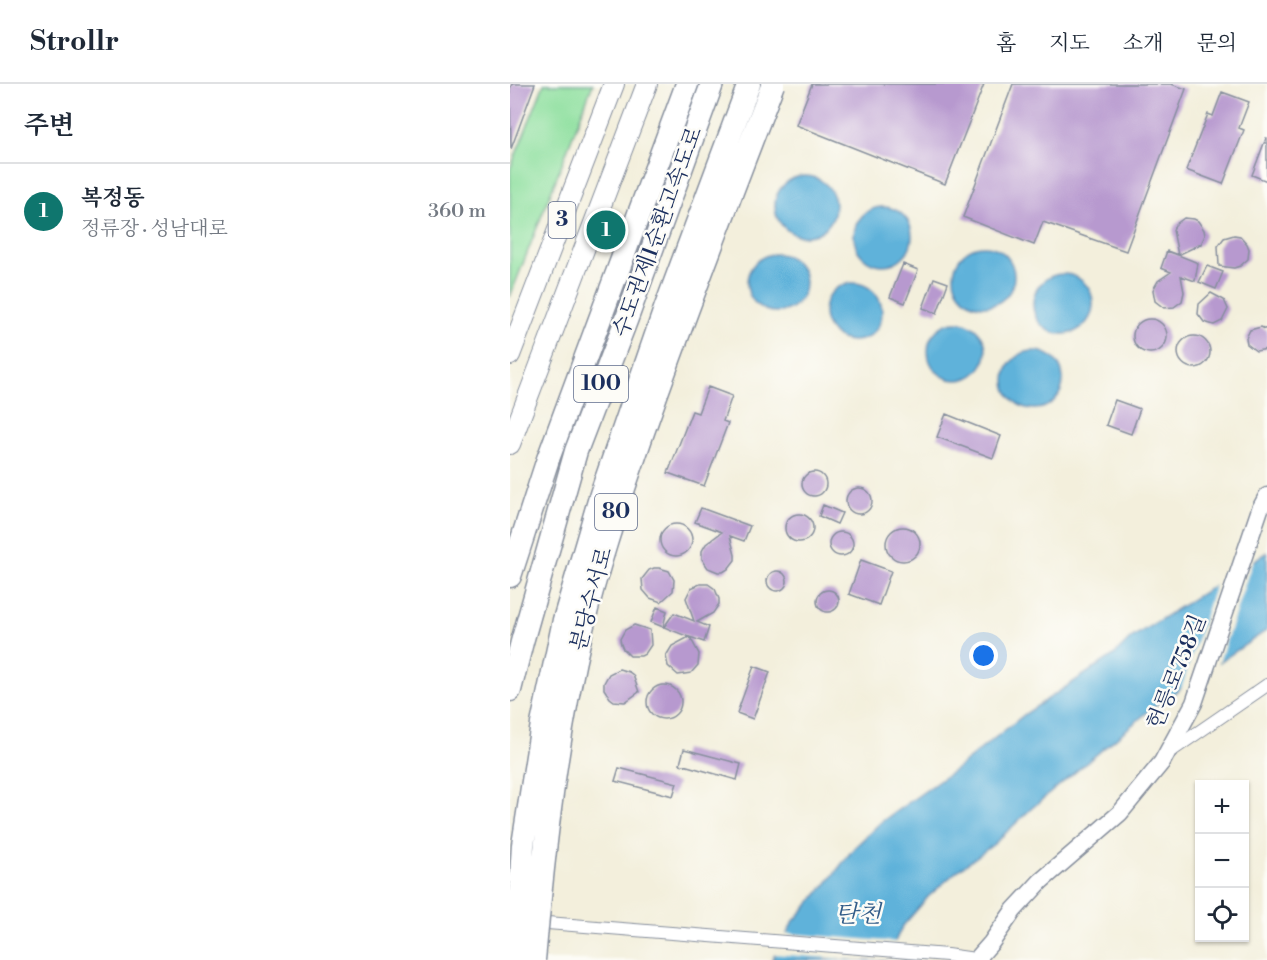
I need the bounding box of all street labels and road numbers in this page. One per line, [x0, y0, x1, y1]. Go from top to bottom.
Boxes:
street label: 수도권제1순환고속도로 [607, 123, 709, 341]
road number: 3 [548, 202, 576, 238]
road number: 100 [574, 366, 628, 402]
road number: 80 [595, 494, 637, 530]
street label: 분당수서로 [565, 544, 619, 654]
street label: 헌릉로758길 [1142, 611, 1212, 733]

